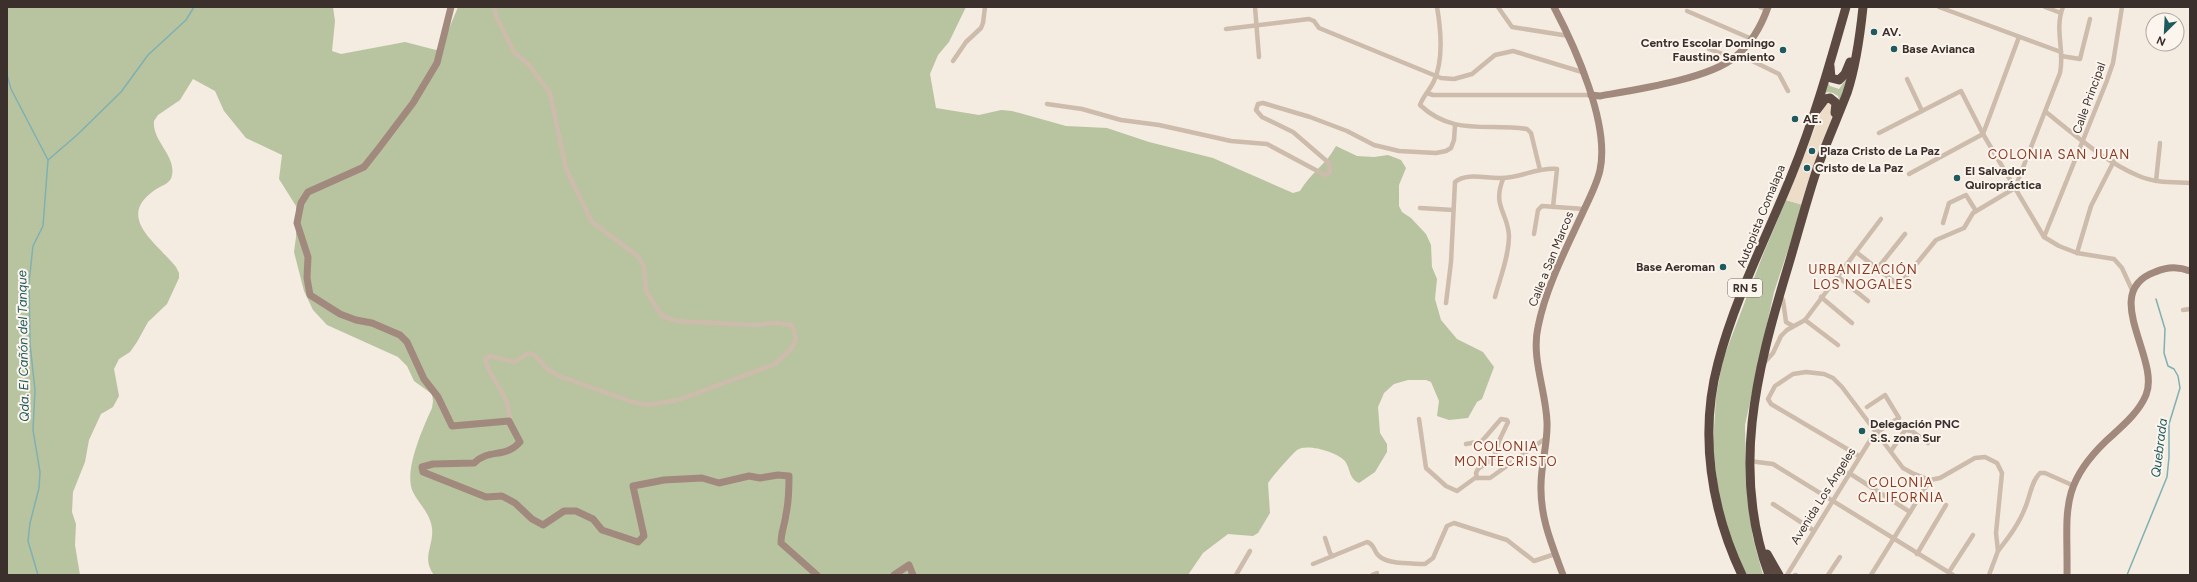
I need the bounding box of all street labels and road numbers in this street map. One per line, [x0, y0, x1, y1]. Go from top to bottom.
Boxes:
street label: Calle Principal [2070, 60, 2108, 136]
street label: Autopista Comalapa [1734, 163, 1788, 269]
street label: Calle a San Marcos [1526, 209, 1577, 309]
road number: RN 5 [1728, 279, 1762, 297]
street label: Avenida Los Ángeles [1788, 445, 1859, 547]

